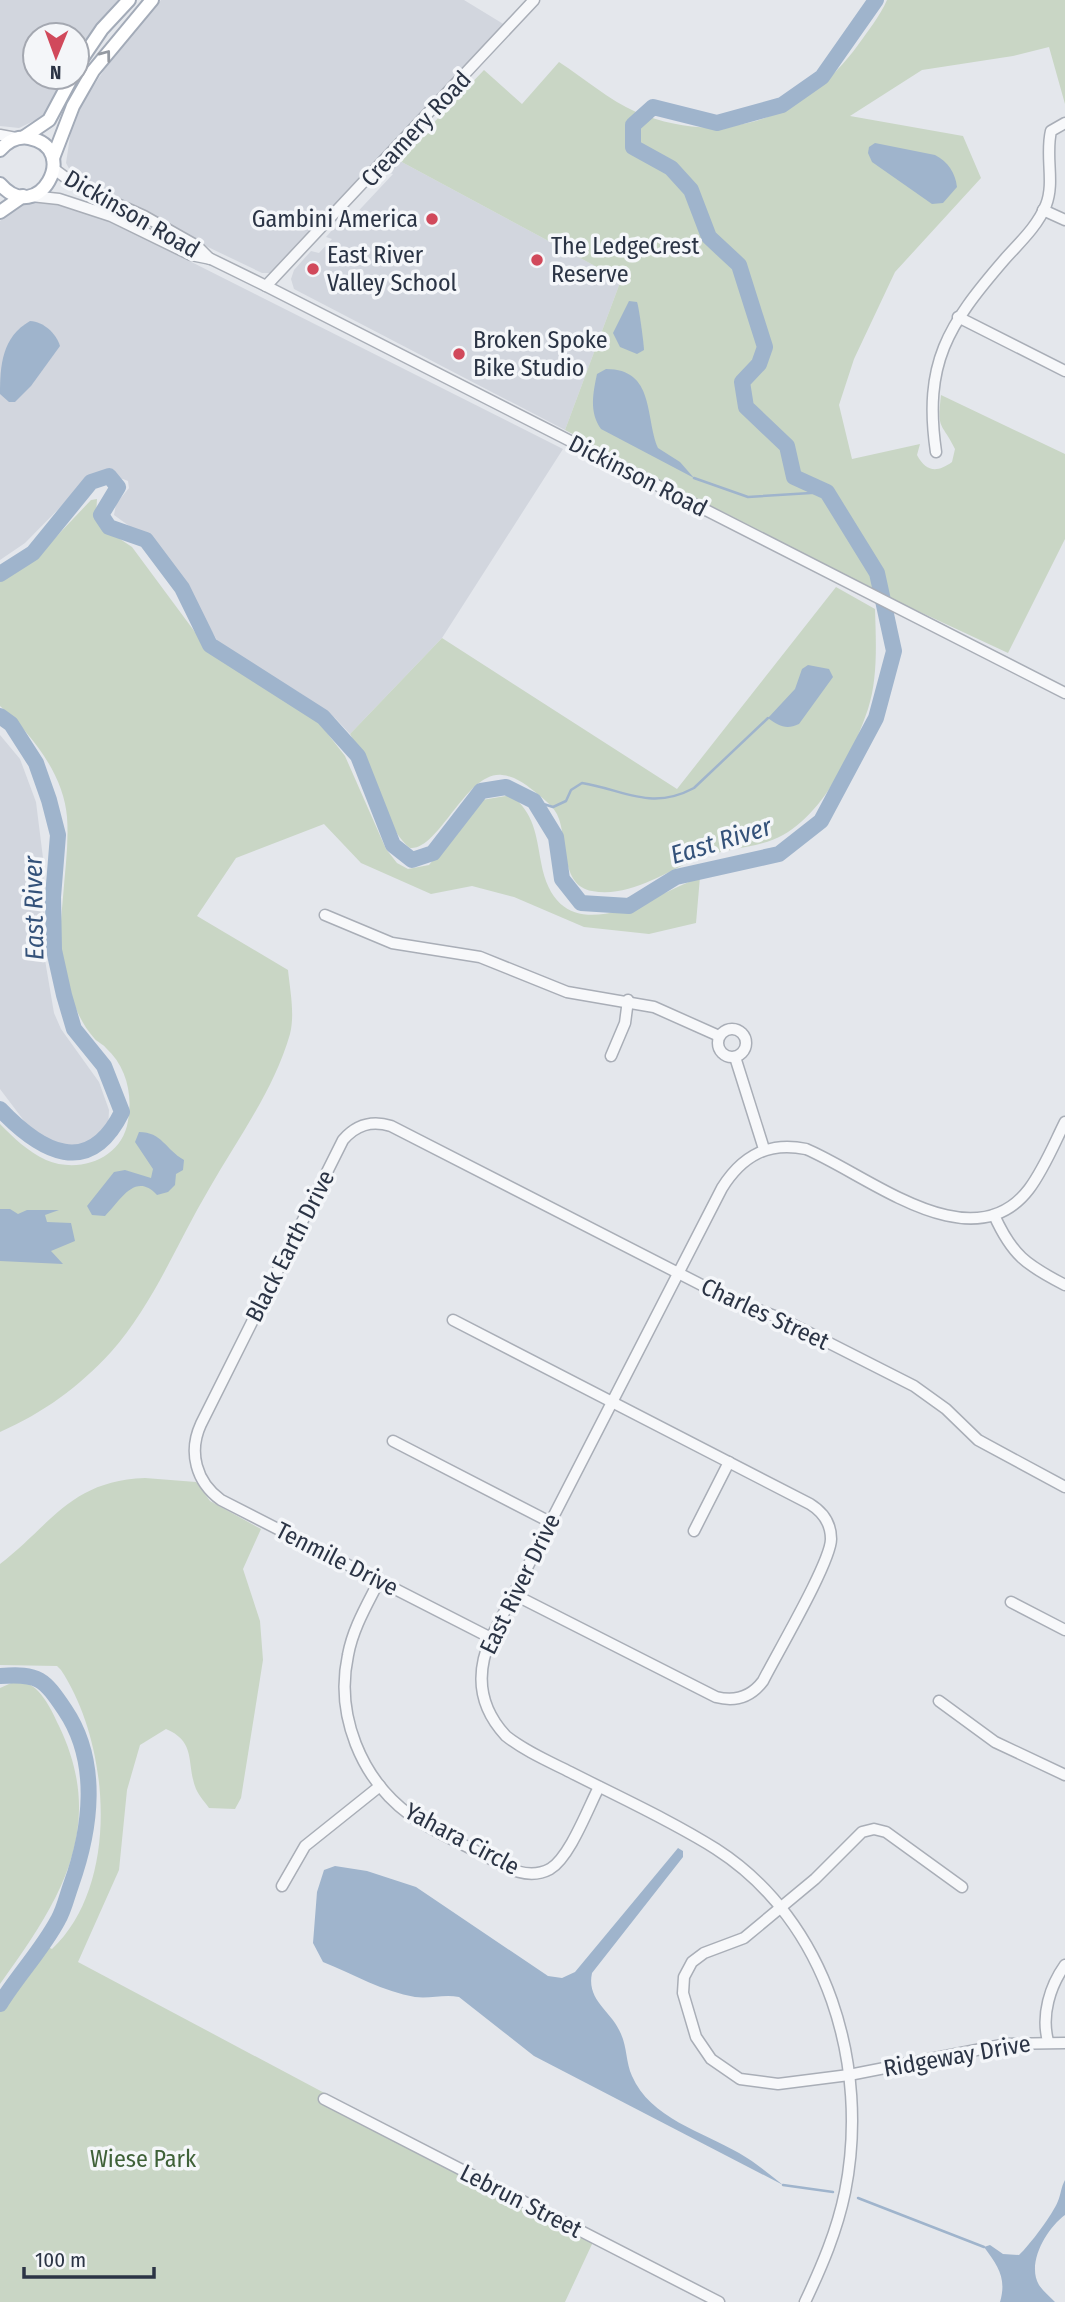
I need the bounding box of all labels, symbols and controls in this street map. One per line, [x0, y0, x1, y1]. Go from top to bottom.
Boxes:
north arrow [21, 21, 91, 91]
one-way arrow [97, 50, 110, 62]
text: N [50, 61, 62, 84]
street label: Creamery Road [355, 65, 477, 193]
street label: Dickinson Road [60, 164, 204, 264]
place label: Gambini America [252, 205, 418, 233]
marker: Gambini America [424, 211, 440, 227]
place label: The LedgeCrest Reserve [551, 232, 699, 288]
place label: East River Valley School [327, 241, 457, 297]
marker: The LedgeCrest Reserve [529, 252, 545, 268]
marker: East River Valley School [305, 261, 321, 277]
place label: Broken Spoke Bike Studio [473, 326, 608, 382]
marker: Broken Spoke Bike Studio [451, 346, 467, 362]
street label: Dickinson Road [564, 429, 712, 523]
water label: East River [667, 811, 776, 871]
water label: East River [18, 855, 50, 960]
street label: Black Earth Drive [240, 1166, 340, 1326]
street label: Charles Street [697, 1272, 833, 1356]
street label: East River Drive [474, 1509, 566, 1659]
street label: Tenmile Drive [271, 1516, 403, 1602]
street label: Yahara Circle [400, 1797, 524, 1881]
street label: Ridgeway Drive [881, 2029, 1033, 2083]
park label: Wiese Park [90, 2145, 197, 2173]
street label: Lebrun Street [455, 2158, 587, 2244]
scale bar [24, 2236, 154, 2280]
text: 100 m [35, 2247, 86, 2273]

